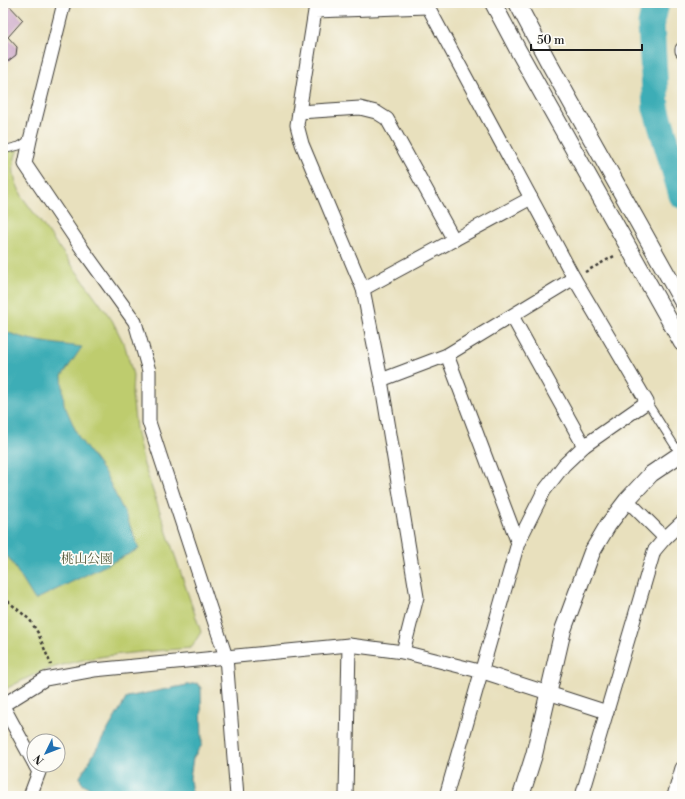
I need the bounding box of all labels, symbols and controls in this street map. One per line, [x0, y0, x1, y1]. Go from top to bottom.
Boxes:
scale bar [531, 26, 642, 52]
text: 50 m [537, 33, 565, 48]
park label: 桃山公園 [61, 551, 113, 567]
north arrow [26, 733, 66, 773]
text: N [31, 751, 48, 767]

